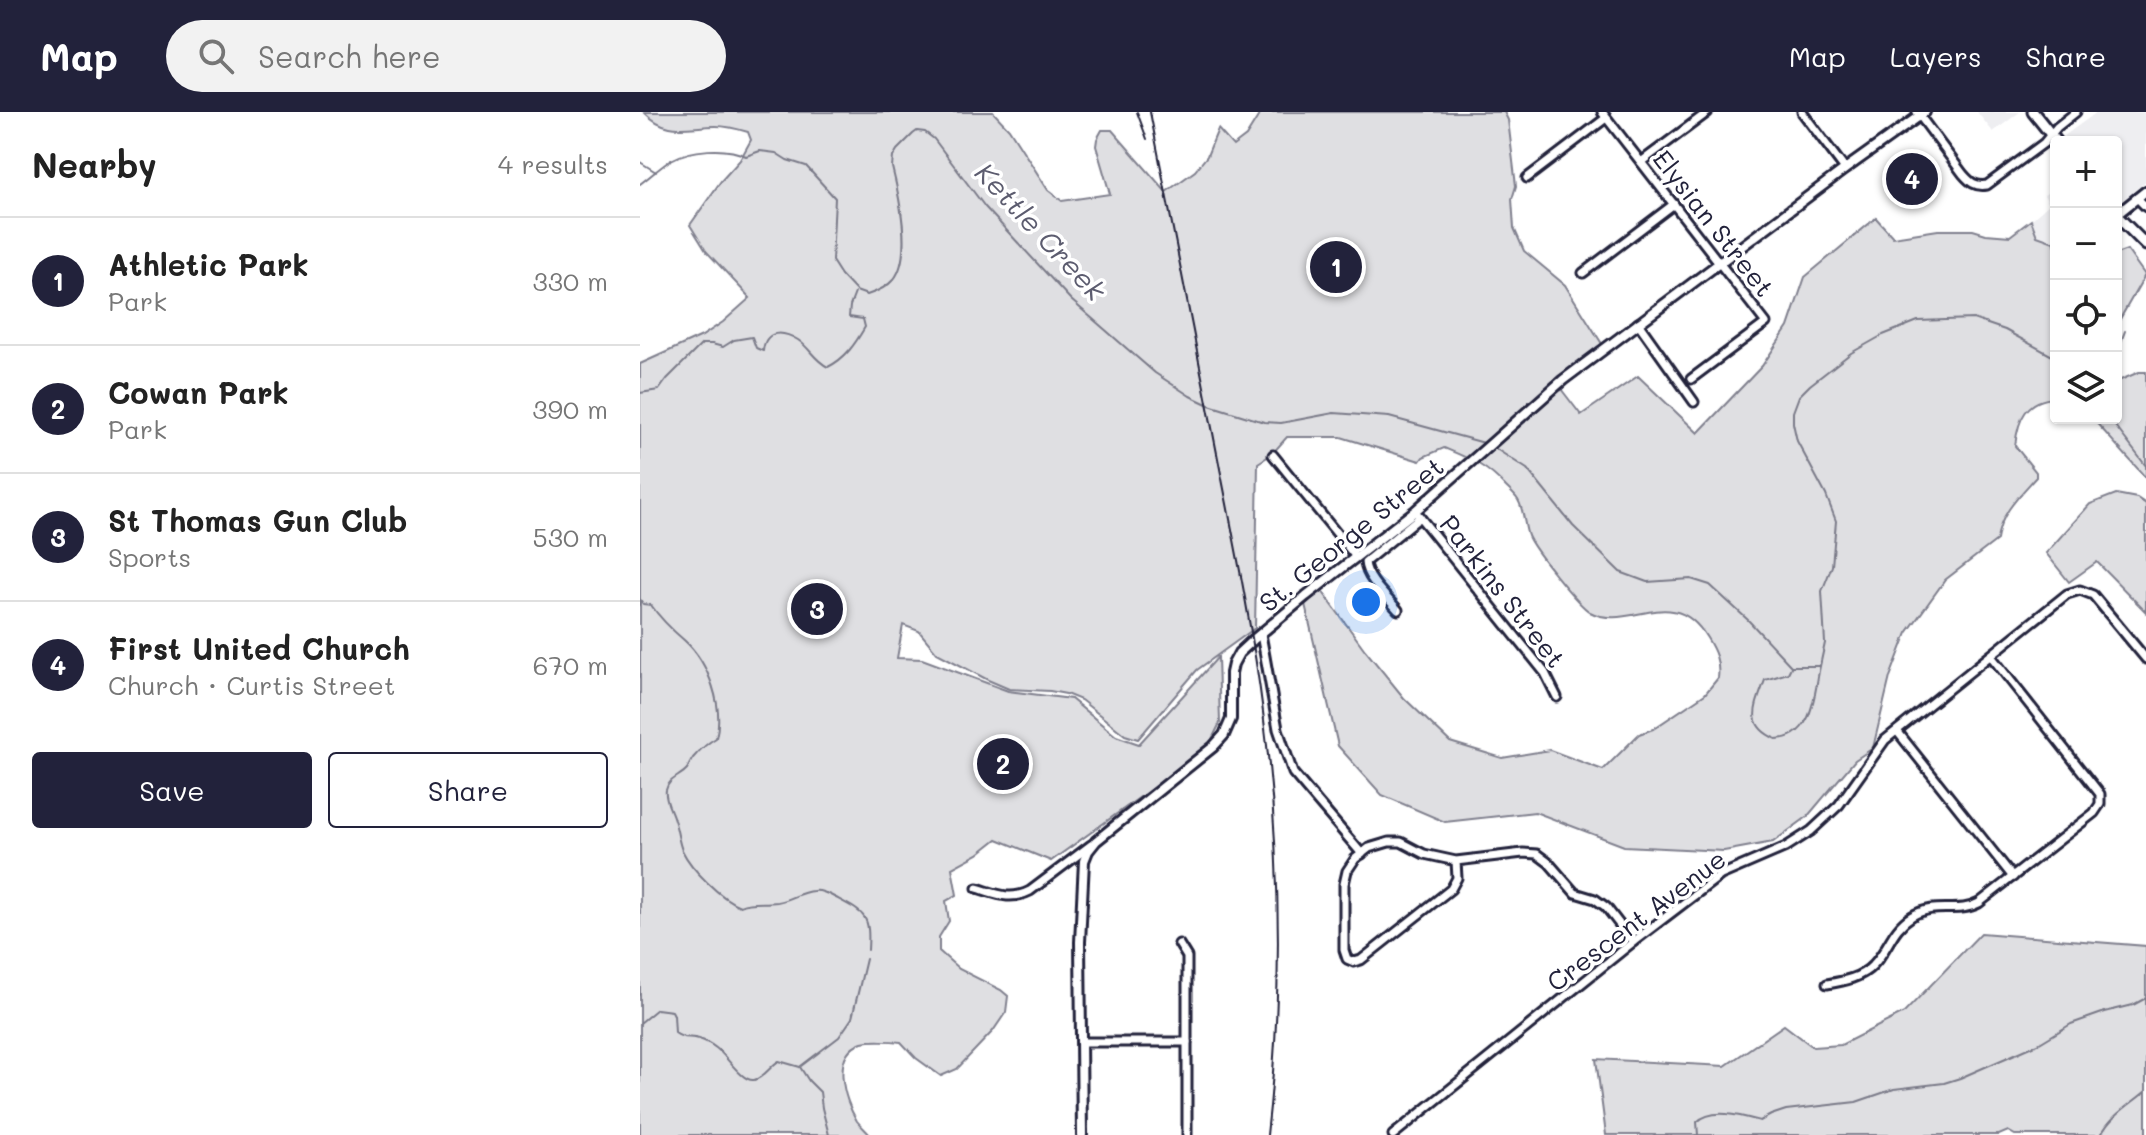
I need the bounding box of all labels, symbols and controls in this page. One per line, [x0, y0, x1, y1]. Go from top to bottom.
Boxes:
search box [166, 20, 726, 92]
text: Map [40, 31, 118, 81]
icon: search [194, 34, 238, 78]
text: Search here [258, 36, 441, 76]
text: Map [1789, 38, 1846, 74]
text: Layers [1890, 38, 1982, 74]
text: Share [2026, 38, 2106, 74]
map controls [2050, 136, 2122, 424]
button: + [2050, 136, 2122, 208]
text: Nearby [32, 142, 157, 187]
street label: Elysian Street [1646, 143, 1782, 303]
text: 4 results [498, 147, 608, 181]
pin: 4 [1886, 149, 1938, 209]
water label: Kettle Creek [968, 154, 1115, 308]
button: − [2050, 208, 2122, 280]
pin: 1 [1310, 237, 1362, 297]
text: Athletic Park [108, 244, 309, 284]
text: 1 [52, 264, 64, 298]
text: 330 m [532, 264, 608, 298]
button: locate [2050, 280, 2122, 352]
text: Park [108, 284, 167, 318]
button: layers [2050, 352, 2122, 424]
text: Cowan Park [108, 372, 289, 412]
text: 2 [51, 392, 65, 426]
text: 390 m [532, 392, 608, 426]
text: Park [108, 412, 167, 446]
street label: St. George Street [1252, 449, 1450, 619]
text: St Thomas Gun Club [108, 500, 407, 540]
street label: Parkins Street [1433, 508, 1573, 674]
text: 3 [50, 520, 66, 554]
text: 530 m [533, 520, 608, 554]
text: Sports [108, 540, 191, 574]
pin: 3 [791, 579, 843, 639]
your location [1346, 582, 1386, 622]
text: First United Church [108, 628, 410, 668]
text: 4 [50, 648, 66, 682]
text: 670 m [533, 648, 608, 682]
text: Church · Curtis Street [108, 668, 395, 702]
pin: 2 [977, 734, 1029, 794]
button: Save [32, 752, 312, 828]
button: Share [328, 752, 608, 828]
street label: Crescent Avenue [1540, 841, 1732, 999]

